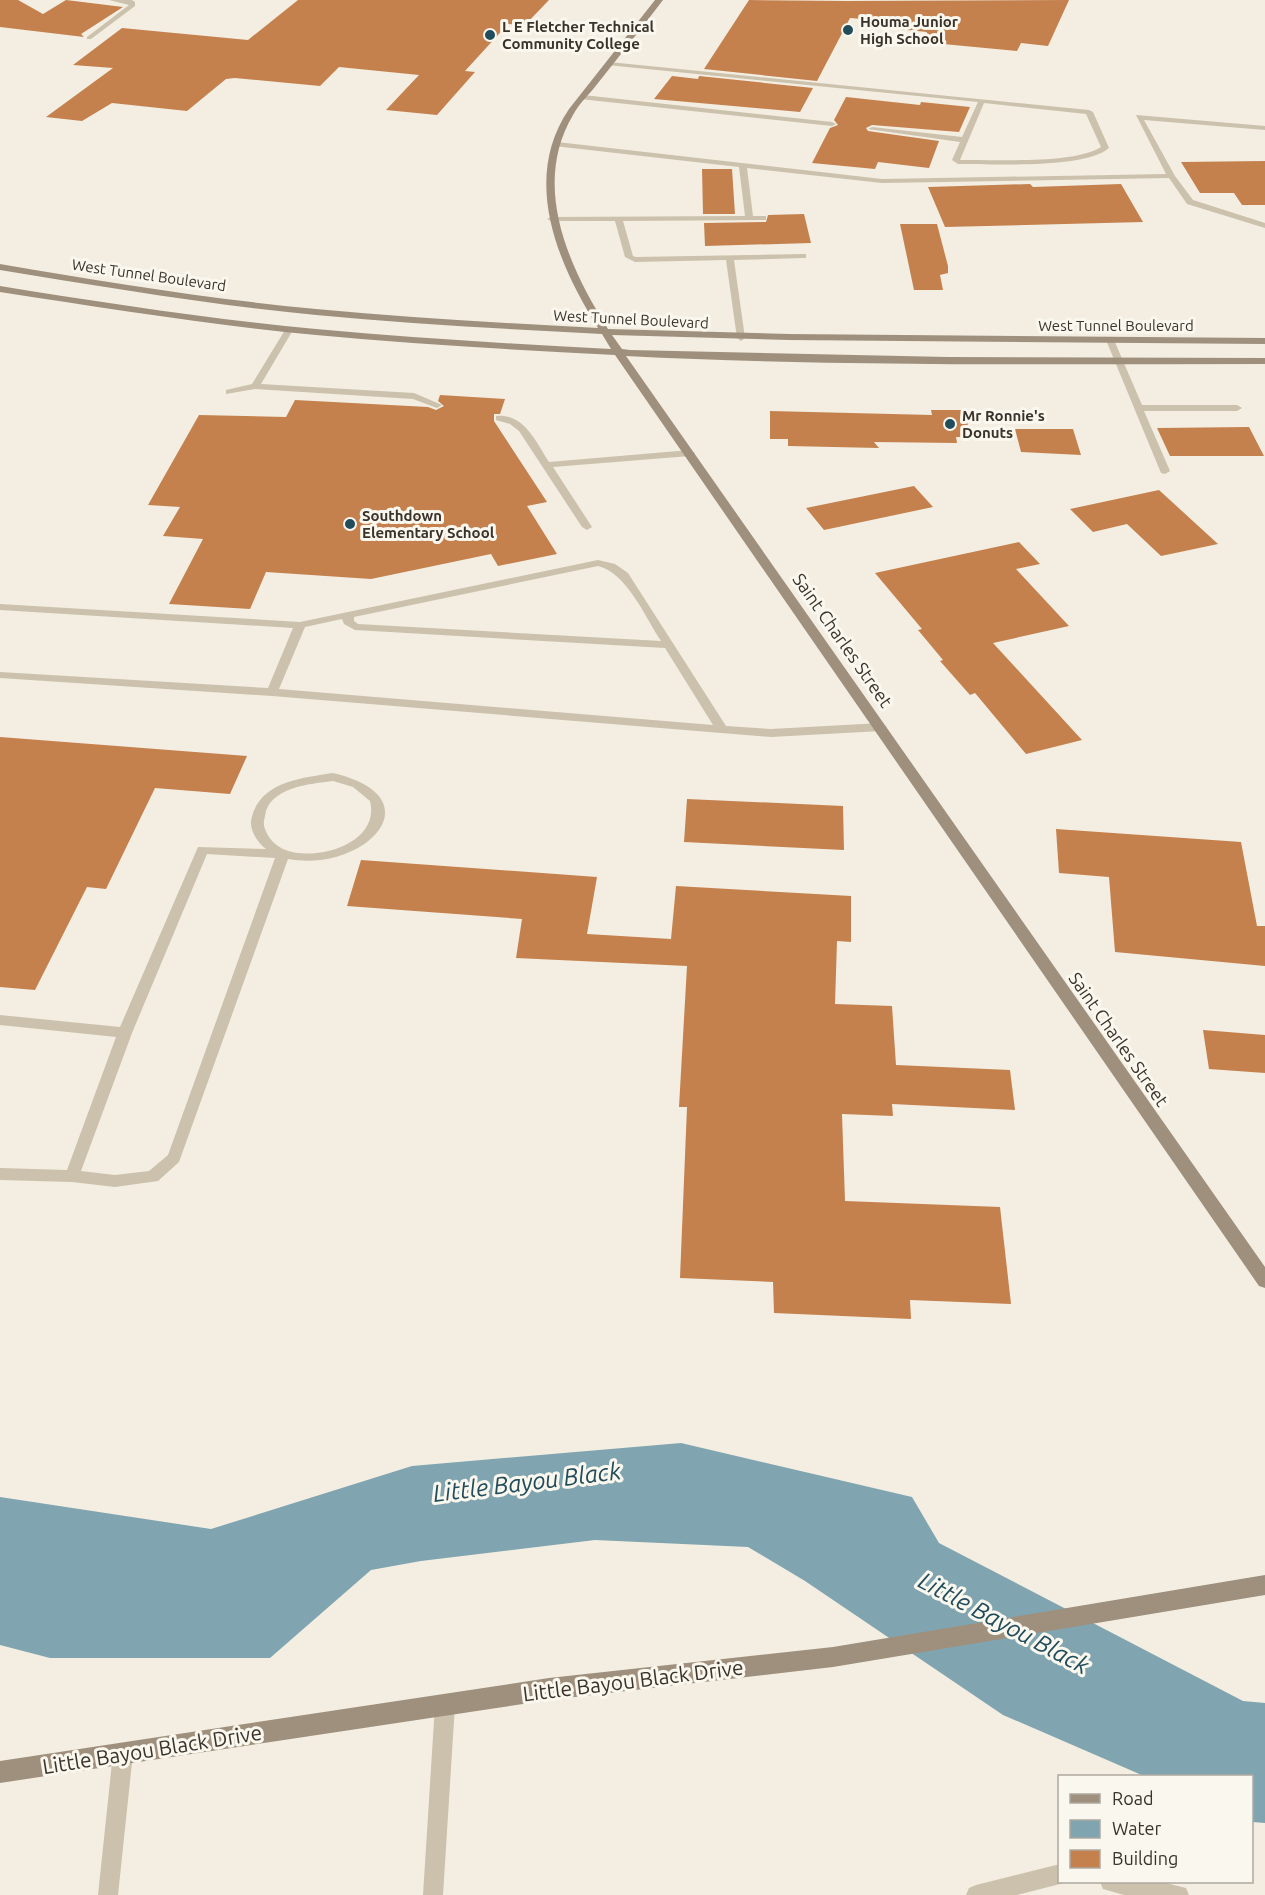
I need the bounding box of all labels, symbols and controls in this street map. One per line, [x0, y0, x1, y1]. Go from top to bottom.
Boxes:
place label: Houma Junior High School [860, 13, 959, 47]
place label: L E Fletcher Technical Community College [502, 18, 655, 52]
marker: Houma Junior High School [841, 23, 855, 37]
marker: L E Fletcher Technical Community College [483, 28, 497, 42]
street label: West Tunnel Boulevard [71, 256, 227, 294]
street label: West Tunnel Boulevard [553, 306, 709, 332]
street label: West Tunnel Boulevard [1038, 317, 1194, 334]
place label: Mr Ronnie's Donuts [962, 407, 1045, 441]
marker: Mr Ronnie's Donuts [943, 417, 957, 431]
place label: Southdown Elementary School [362, 507, 495, 541]
marker: Southdown Elementary School [343, 517, 357, 531]
street label: Saint Charles Street [789, 569, 897, 711]
street label: Saint Charles Street [1065, 968, 1173, 1110]
water label: Little Bayou Black [431, 1457, 623, 1507]
water label: Little Bayou Black [914, 1567, 1095, 1680]
street label: Little Bayou Black Drive [521, 1655, 745, 1705]
street label: Little Bayou Black Drive [40, 1720, 264, 1778]
legend [1058, 1775, 1253, 1883]
text: Road [1112, 1788, 1154, 1808]
text: Water [1112, 1818, 1162, 1838]
text: Building [1112, 1848, 1178, 1868]

